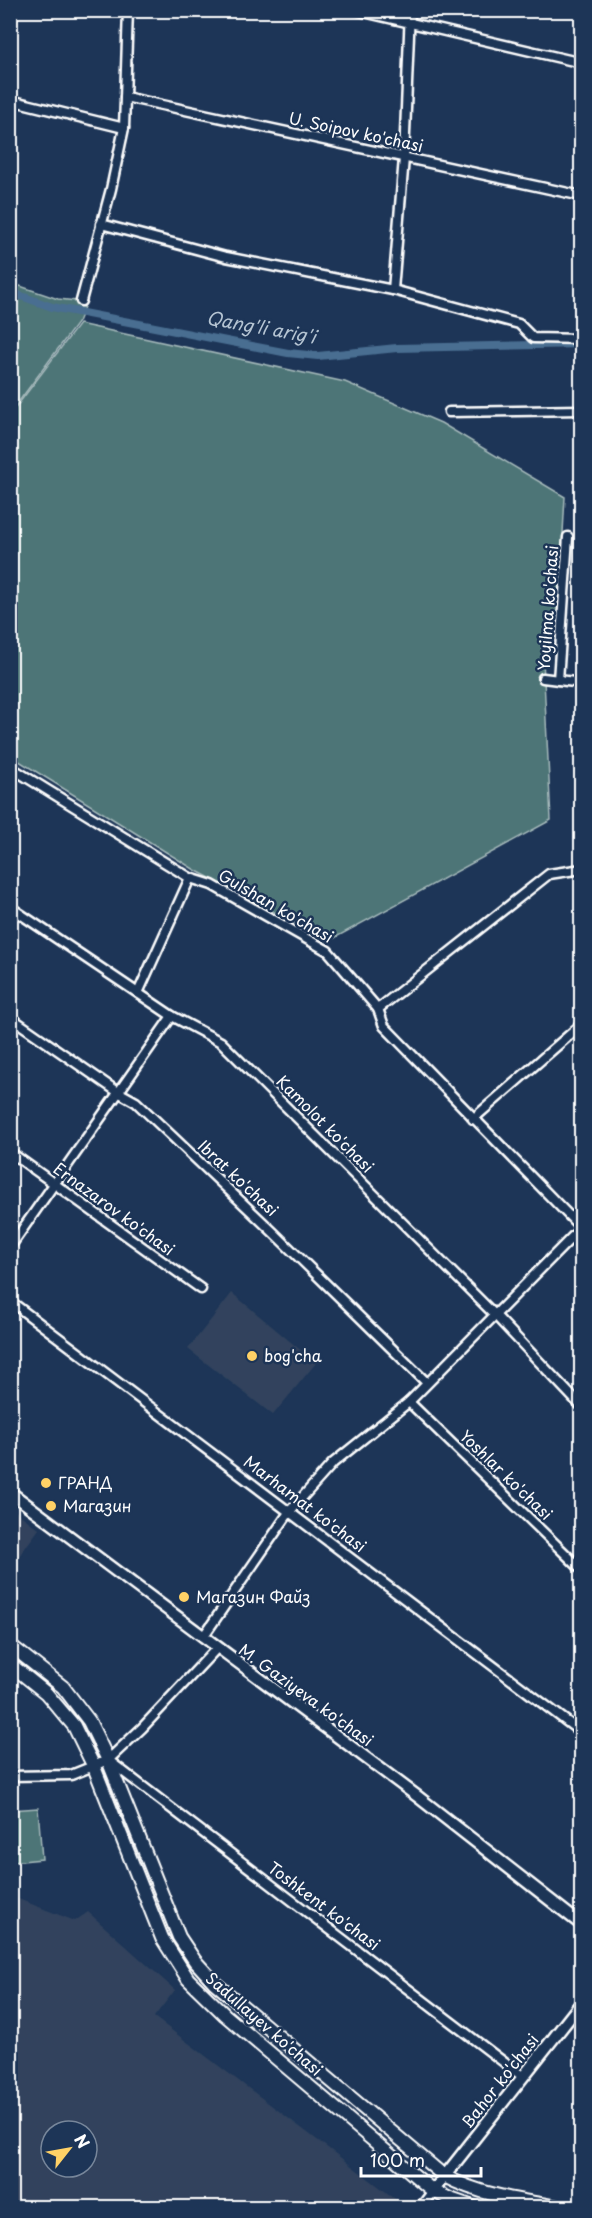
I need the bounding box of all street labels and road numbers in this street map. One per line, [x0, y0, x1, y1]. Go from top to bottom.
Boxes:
street label: U. Soipov ko'chasi [287, 105, 426, 157]
street label: Yoyilma ko'chasi [531, 544, 563, 671]
street label: Gulshan ko'chasi [214, 862, 339, 948]
street label: Kamolot ko'chasi [271, 1069, 380, 1178]
street label: Ibrat ko'chasi [193, 1134, 284, 1221]
street label: Ernazarov ko'chasi [49, 1156, 180, 1260]
street label: Yoshlar ko'chasi [455, 1424, 558, 1525]
street label: Marhamat ko'chasi [239, 1449, 372, 1557]
street label: M. Gaziyeva ko'chasi [234, 1637, 379, 1751]
street label: Toshkent ko'chasi [264, 1855, 386, 1955]
street label: Sadullayev ko'chasi [201, 1966, 328, 2081]
street label: Bahor ko'chasi [455, 2028, 544, 2133]

